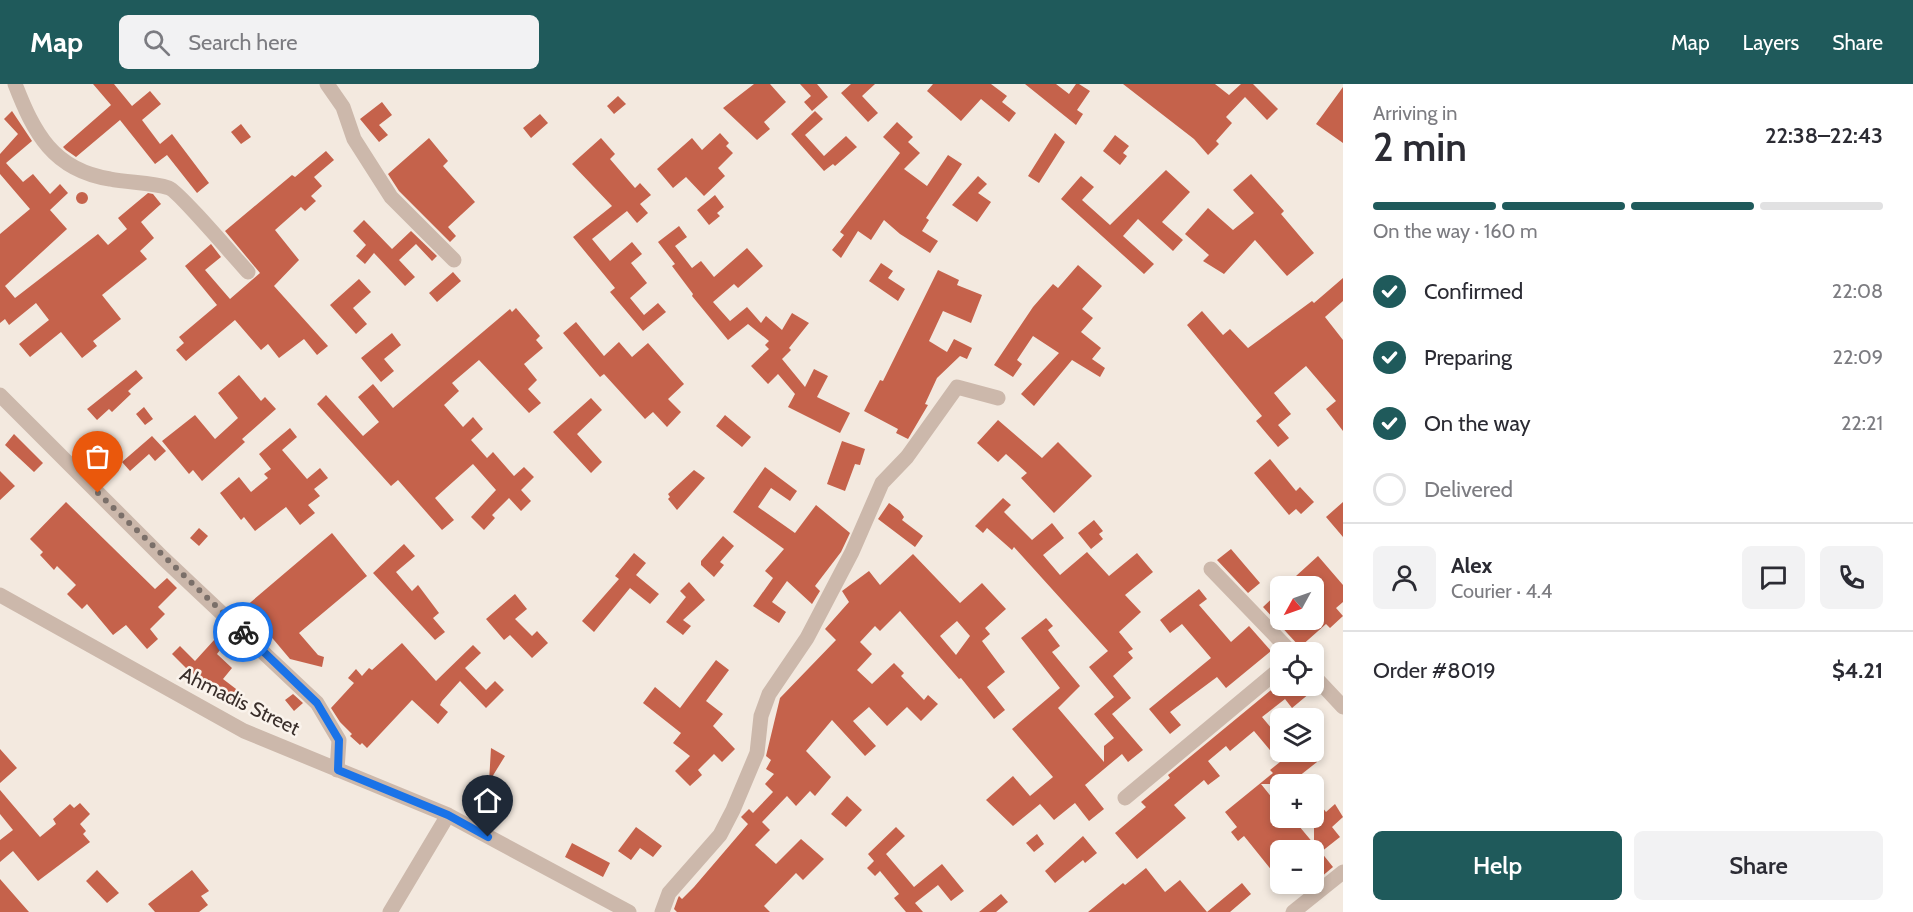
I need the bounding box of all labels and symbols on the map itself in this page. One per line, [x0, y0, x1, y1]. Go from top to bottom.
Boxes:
pin [72, 431, 123, 493]
north arrow [1270, 576, 1324, 630]
courier [213, 602, 273, 662]
street label: Ahmadis Street [176, 662, 304, 740]
pin [462, 775, 513, 837]

